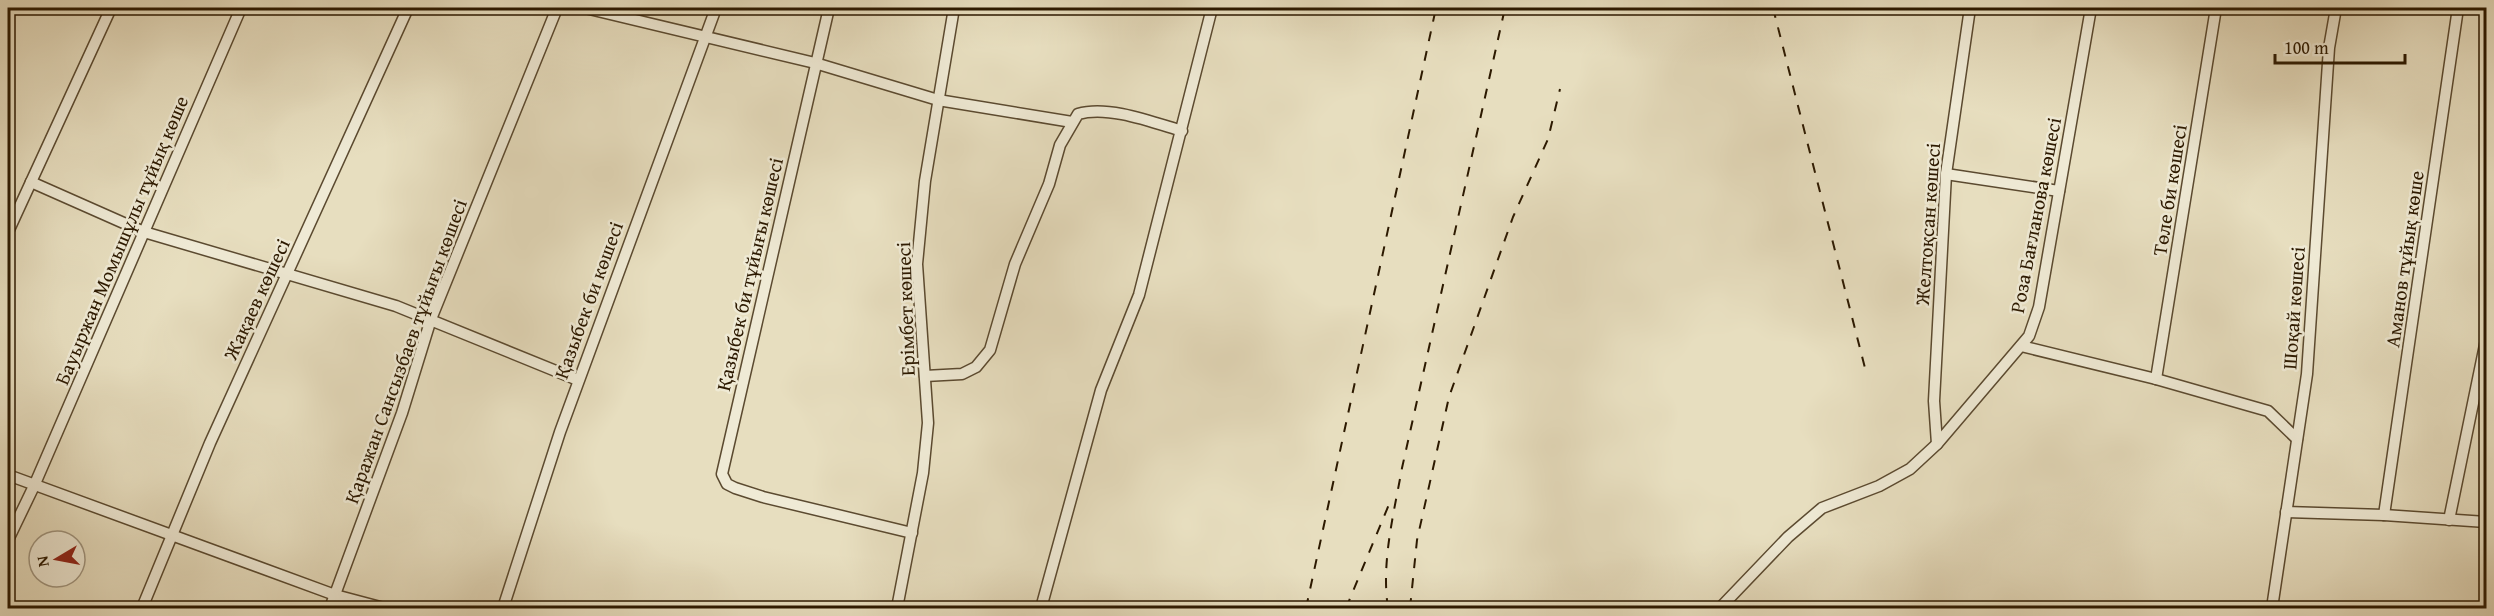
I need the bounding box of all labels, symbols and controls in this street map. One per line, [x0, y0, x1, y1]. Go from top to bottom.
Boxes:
scale bar [2275, 27, 2406, 65]
text: 100 m [2284, 34, 2329, 61]
street label: Бауыржан Момышұлы тұйық көше [47, 91, 195, 389]
street label: Роза Бағланова көшесі [2002, 114, 2068, 315]
street label: Төле би көшесі [2144, 122, 2194, 258]
street label: Желтоқсан көшесі [1907, 141, 1947, 307]
street label: Қазыбек би тұйығы көшесі [708, 154, 790, 393]
street label: Аманов тұйық көше [2377, 169, 2431, 349]
street label: Қаражан Сансызбаев тұйығы көшесі [336, 194, 474, 507]
street label: Қазыбек би көшесі [546, 217, 630, 383]
street label: Жақаев көшесі [215, 233, 297, 365]
street label: Ерімбет көшесі [888, 241, 922, 377]
street label: Шоқай көшесі [2274, 245, 2312, 370]
north arrow [27, 529, 87, 589]
text: N [29, 554, 55, 569]

